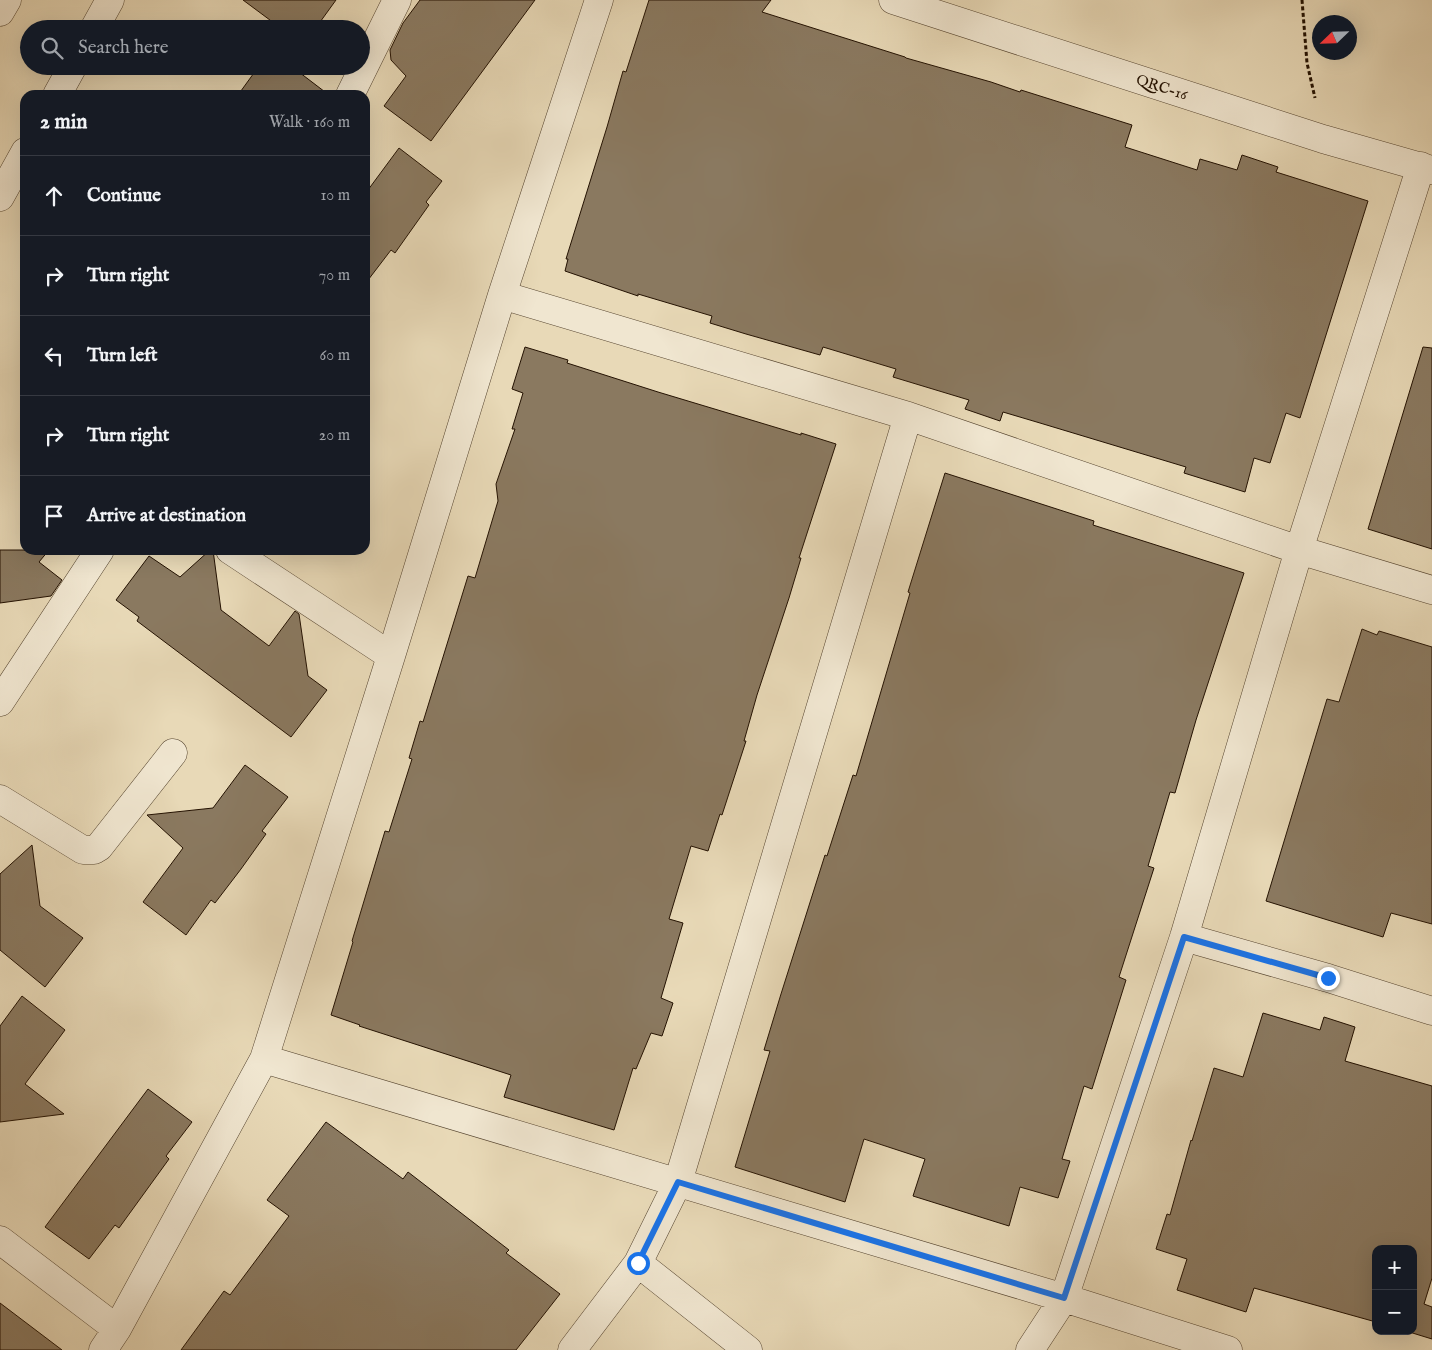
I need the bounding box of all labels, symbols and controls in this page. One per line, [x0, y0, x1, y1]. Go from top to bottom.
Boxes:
north arrow [1312, 15, 1357, 60]
search box [20, 20, 370, 75]
icon: search [38, 34, 66, 62]
text: Search here [78, 36, 169, 60]
street label: QRC-16 [1134, 70, 1191, 105]
text: 2 min [40, 109, 87, 136]
text: Walk · 160 m [269, 113, 350, 133]
icon: ahead [40, 182, 68, 210]
text: Continue [87, 184, 161, 208]
text: 10 m [320, 186, 350, 206]
icon: right [40, 262, 68, 290]
text: Turn right [87, 264, 169, 288]
text: 70 m [319, 266, 350, 286]
icon: left [40, 342, 68, 370]
text: Turn left [87, 344, 158, 368]
text: 60 m [320, 346, 350, 366]
icon: right [40, 422, 68, 450]
text: Turn right [87, 424, 169, 448]
text: 20 m [319, 426, 350, 446]
icon: arrive [40, 502, 68, 530]
text: Arrive at destination [87, 504, 246, 528]
route end [1317, 967, 1340, 990]
map controls [1372, 1245, 1417, 1335]
button: + [1372, 1245, 1417, 1290]
route start [627, 1252, 650, 1275]
button: − [1372, 1290, 1417, 1335]

